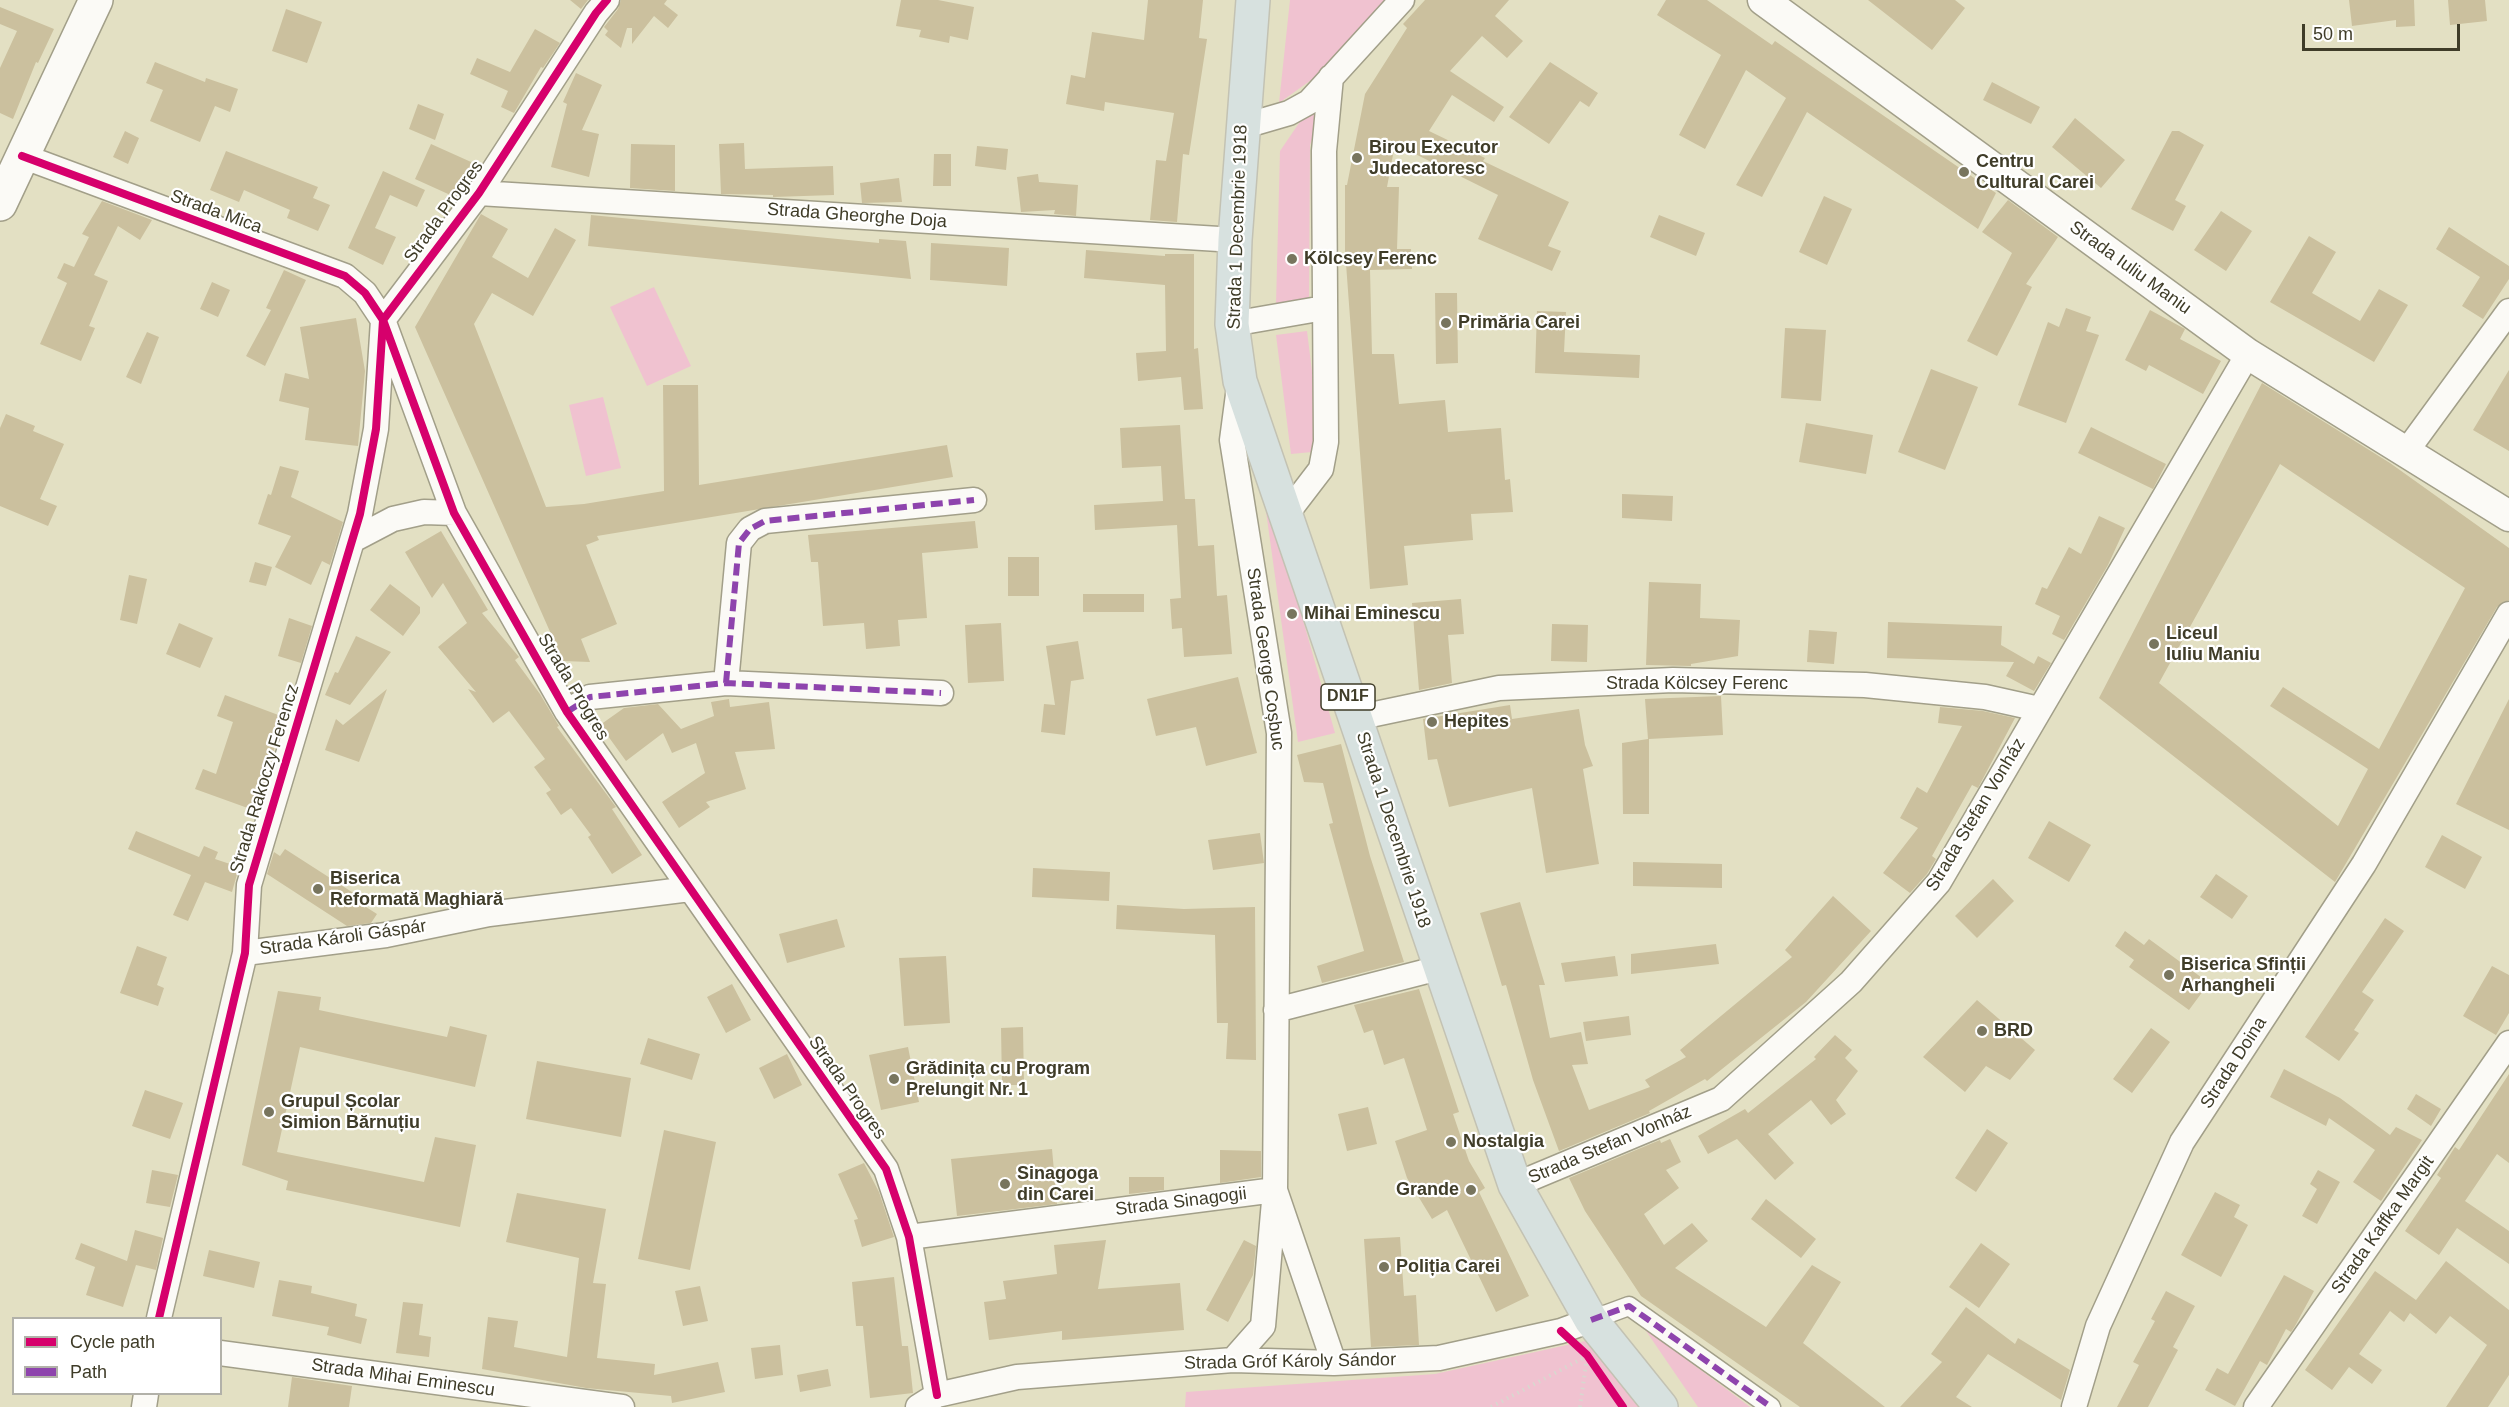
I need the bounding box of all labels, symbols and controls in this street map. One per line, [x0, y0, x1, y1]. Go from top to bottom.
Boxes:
scale bar [2305, 12, 2462, 50]
text: 50 m [2313, 24, 2353, 44]
street label: Strada 1 Decembrie 1918 [1224, 124, 1252, 330]
place label: Birou Executor Judecatoresc [1369, 137, 1498, 180]
marker: Birou Executor Judecatoresc [1350, 151, 1364, 165]
place label: Centru Cultural Carei [1976, 151, 2094, 194]
street label: Strada Progres [400, 157, 488, 267]
marker: Centru Cultural Carei [1957, 165, 1971, 179]
street label: Strada Mica [167, 185, 265, 239]
street label: Strada Gheorghe Doja [766, 199, 948, 233]
street label: Strada Iuliu Maniu [2065, 217, 2195, 319]
place label: Kölcsey Ferenc [1304, 248, 1437, 270]
marker: Kölcsey Ferenc [1285, 252, 1299, 266]
place label: Primăria Carei [1458, 312, 1580, 334]
marker: Primăria Carei [1439, 316, 1453, 330]
street label: Strada George Coșbuc [1241, 566, 1289, 752]
place label: Mihai Eminescu [1304, 603, 1440, 625]
marker: Mihai Eminescu [1285, 607, 1299, 621]
place label: Liceul Iuliu Maniu [2166, 623, 2260, 666]
street label: Strada Progres [533, 630, 613, 744]
marker: Liceul Iuliu Maniu [2147, 637, 2161, 651]
street label: Strada Kölcsey Ferenc [1606, 673, 1788, 695]
street label: Strada Rakoczy Ferencz [226, 682, 304, 876]
road number: DN1F [1321, 684, 1375, 710]
place label: Hepites [1444, 711, 1509, 733]
marker: Hepites [1425, 715, 1439, 729]
street label: Strada 1 Decembrie 1918 [1351, 729, 1435, 931]
street label: Strada Stefan Vonház [1922, 734, 2030, 896]
place label: Biserica Reformată Maghiară [330, 868, 503, 910]
marker: Biserica Reformată Maghiară [311, 882, 325, 896]
street label: Strada Károli Gáspár [258, 916, 428, 960]
place label: Biserica Sfinții Arhangheli [2181, 954, 2306, 996]
marker: Biserica Sfinții Arhangheli [2162, 968, 2176, 982]
street label: Strada Doina [2196, 1013, 2272, 1113]
place label: BRD [1994, 1020, 2033, 1042]
marker: BRD [1975, 1024, 1989, 1038]
street label: Strada Progres [803, 1032, 891, 1144]
place label: Grădinița cu Program Prelungit Nr. 1 [906, 1058, 1090, 1100]
marker: Grădinița cu Program Prelungit Nr. 1 [887, 1072, 901, 1086]
place label: Grupul Școlar Simion Bărnuțiu [281, 1091, 420, 1134]
street label: Strada Stefan Vonház [1525, 1101, 1695, 1189]
marker: Grupul Școlar Simion Bărnuțiu [262, 1105, 276, 1119]
place label: Nostalgia [1463, 1131, 1544, 1153]
marker: Nostalgia [1444, 1135, 1458, 1149]
street label: Strada Kaffka Margit [2327, 1152, 2439, 1298]
place label: Sinagoga din Carei [1017, 1163, 1098, 1206]
marker: Sinagoga din Carei [998, 1177, 1012, 1191]
place label: Grande [1396, 1179, 1459, 1201]
street label: Strada Sinagogii [1114, 1183, 1248, 1221]
marker: Grande [1464, 1183, 1478, 1197]
place label: Poliția Carei [1396, 1256, 1500, 1278]
marker: Poliția Carei [1377, 1260, 1391, 1274]
legend [12, 1317, 222, 1395]
text: Cycle path [70, 1332, 155, 1352]
street label: Strada Gróf Károly Sándor [1184, 1349, 1396, 1375]
street label: Strada Mihai Eminescu [310, 1354, 496, 1402]
text: Path [70, 1362, 107, 1382]

